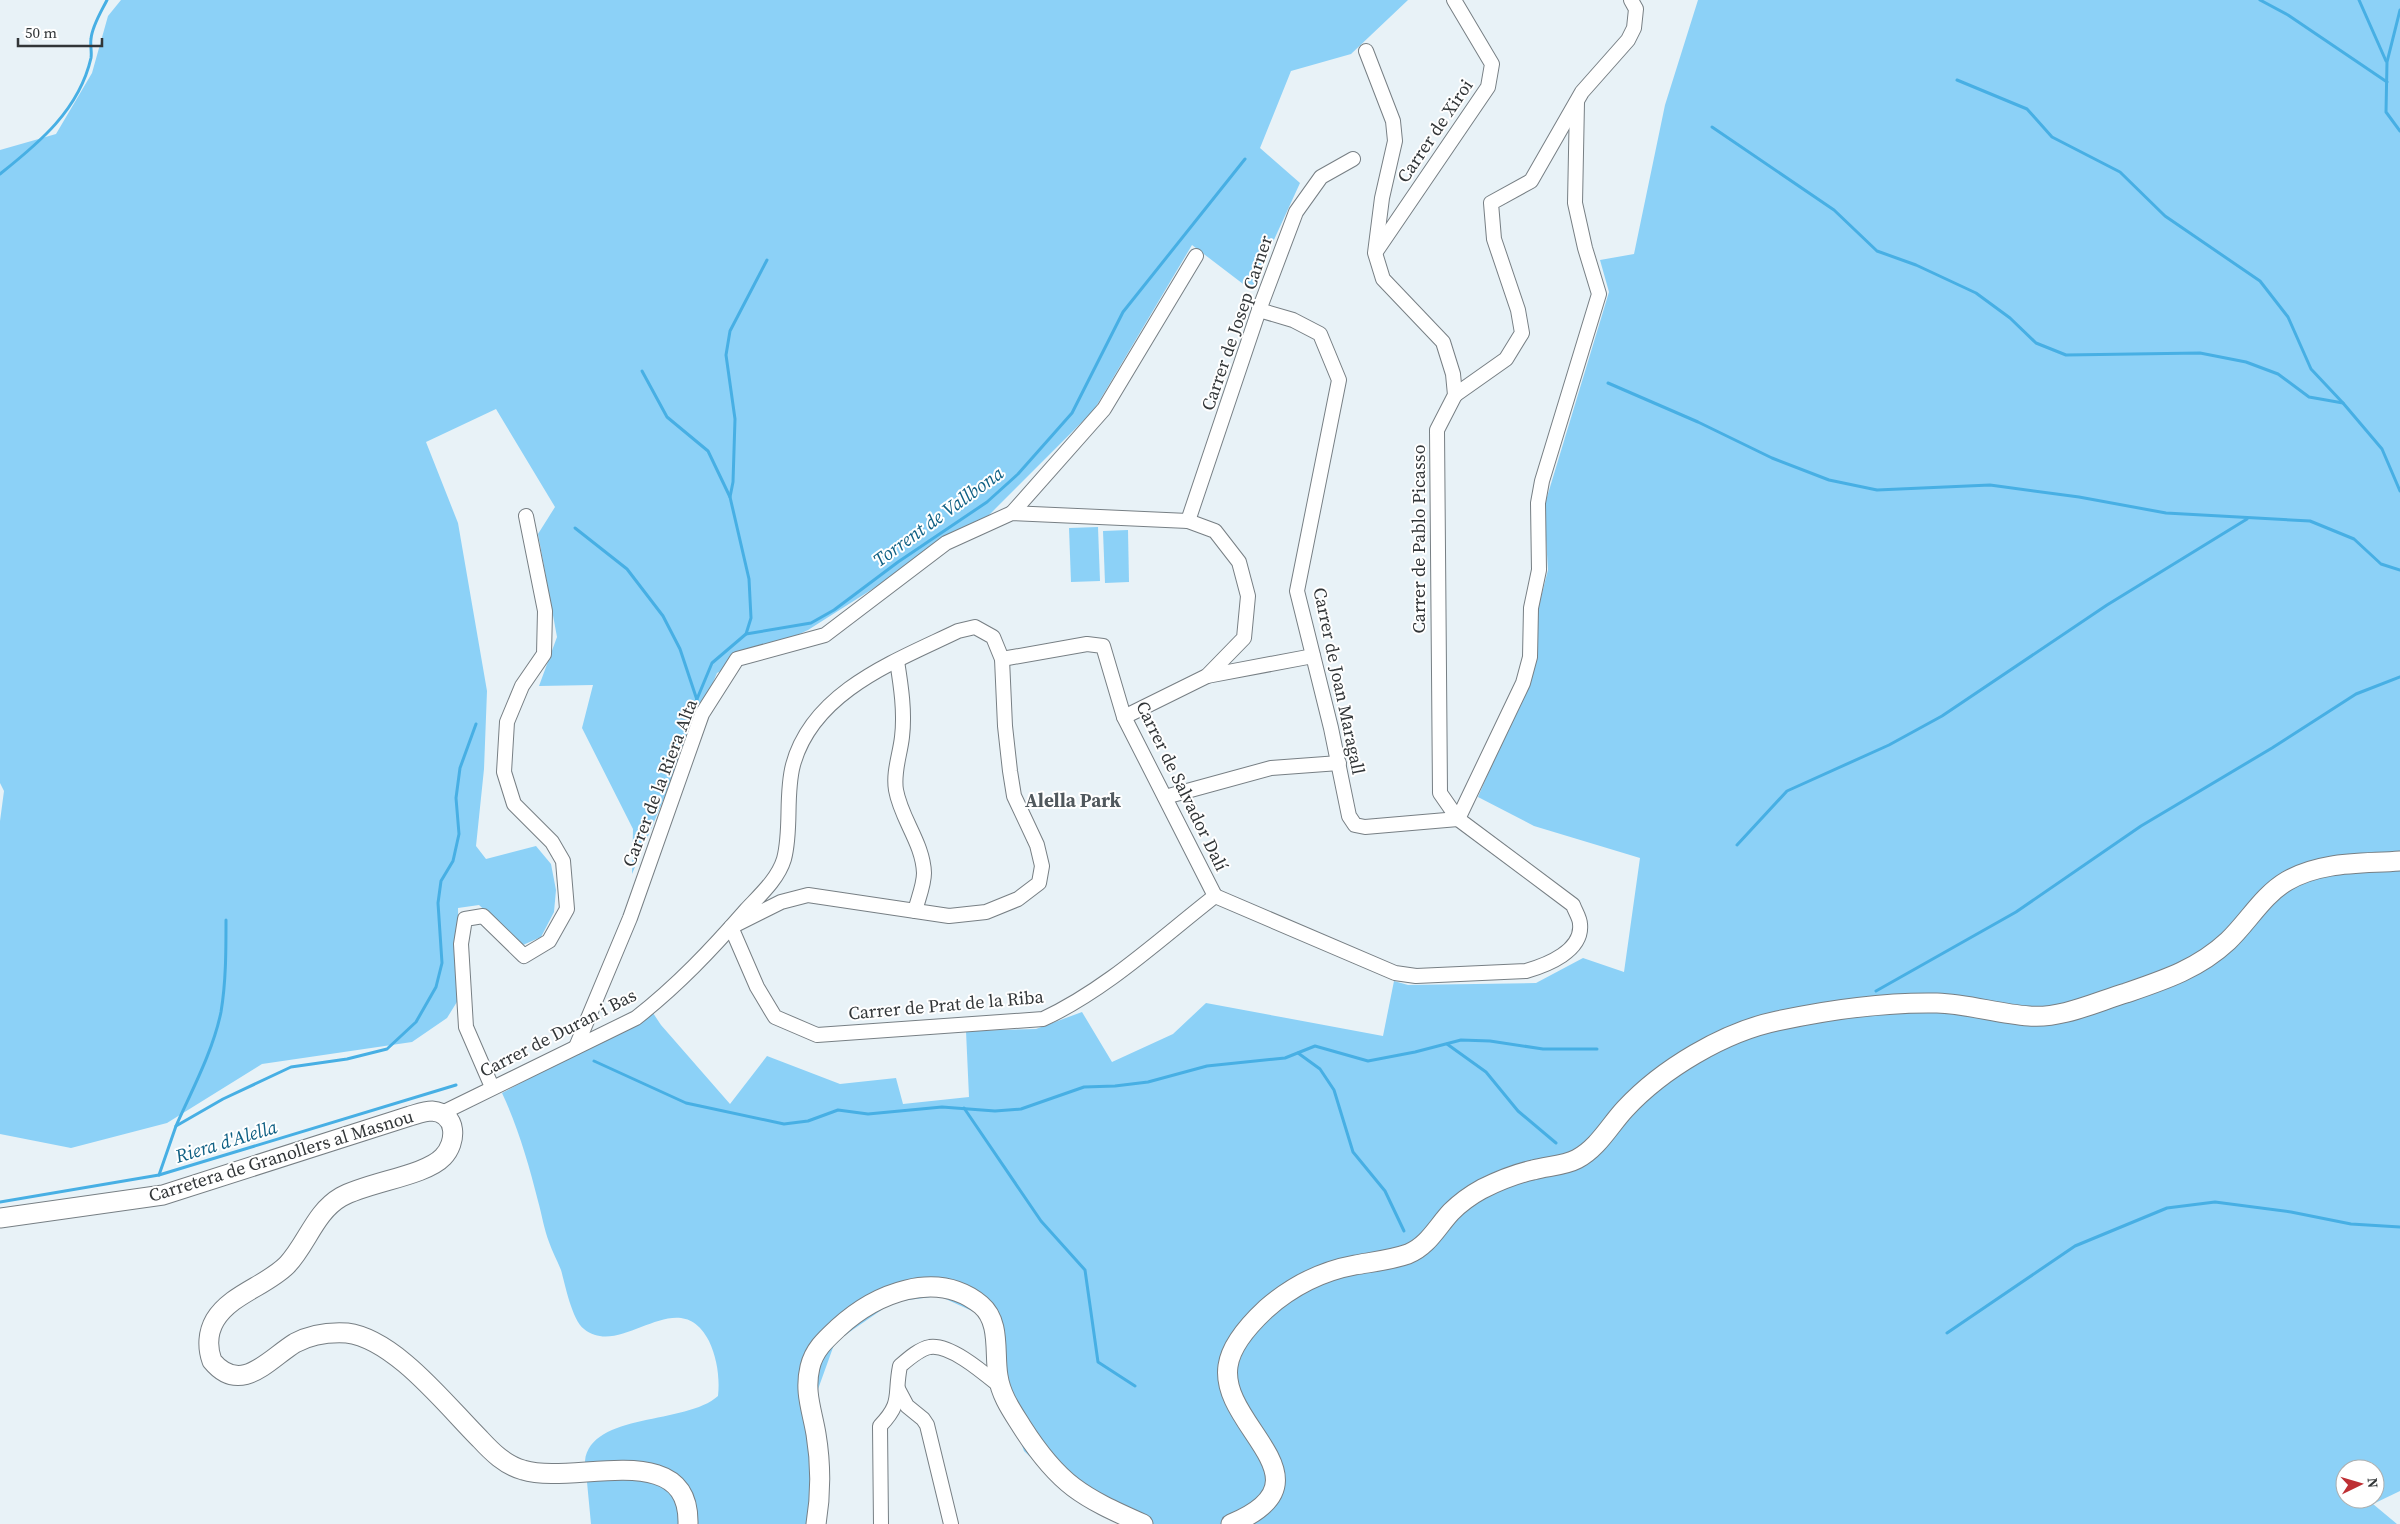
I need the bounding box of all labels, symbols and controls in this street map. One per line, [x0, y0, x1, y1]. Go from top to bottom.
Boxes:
scale bar [18, 15, 101, 47]
text: 50 m [25, 22, 57, 43]
street label: Carrer de Xiroi [1391, 74, 1478, 187]
street label: Carrer de Josep Carner [1195, 232, 1278, 414]
street label: Carrer de Pablo Picasso [1406, 444, 1431, 634]
water label: Torrent de Vallbona [867, 460, 1009, 572]
street label: Carrer de Joan Maragall [1307, 585, 1372, 777]
street label: Carrer de la Riera Alta [616, 694, 703, 870]
street label: Carrer de Salvador Dalí [1130, 697, 1234, 875]
district label: Alella Park [1025, 787, 1122, 813]
street label: Carrer de Duran i Bas [475, 982, 641, 1083]
street label: Carrer de Prat de la Riba [847, 983, 1045, 1025]
street label: Carretera de Granollers al Masnou [145, 1103, 416, 1208]
water label: Riera d'Alella [171, 1113, 280, 1169]
north arrow [2335, 1459, 2385, 1509]
text: N [2363, 1477, 2383, 1489]

